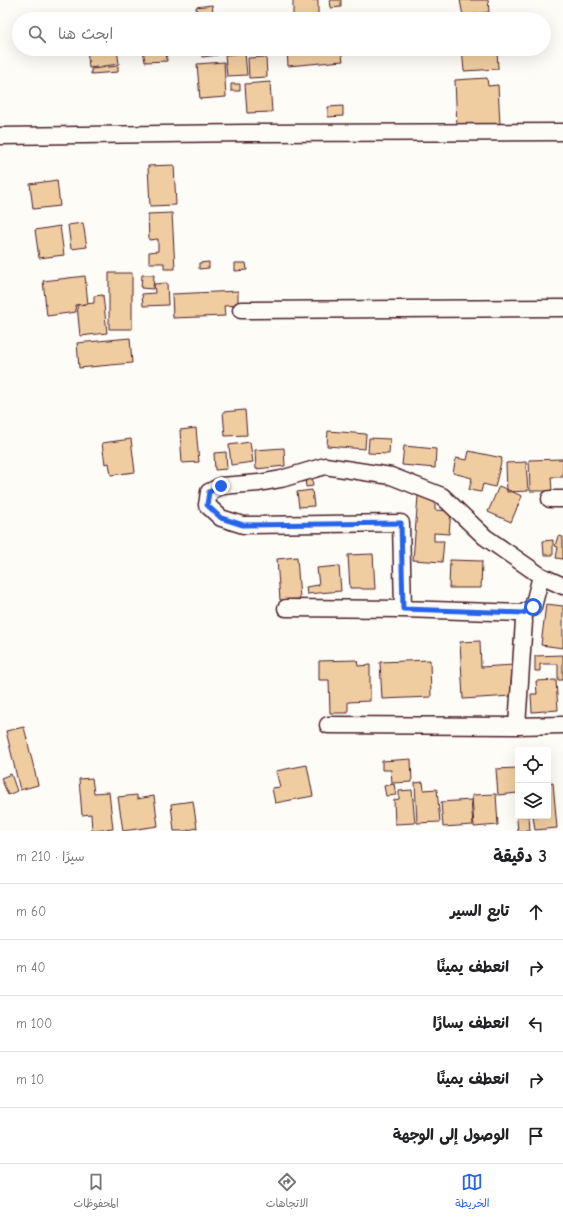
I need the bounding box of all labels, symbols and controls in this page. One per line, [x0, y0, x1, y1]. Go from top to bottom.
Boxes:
search box [12, 12, 551, 56]
icon: search [26, 23, 48, 45]
text: ابحث هنا [58, 25, 113, 43]
route end [212, 477, 230, 495]
route start [524, 598, 542, 616]
map controls [515, 747, 551, 819]
button: locate [515, 747, 551, 783]
button: layers [515, 783, 551, 819]
text: 3 دقيقة [493, 847, 547, 866]
text: سيرًا · 210 m [16, 849, 85, 864]
icon: ahead [525, 901, 547, 923]
text: تابع السير [450, 902, 509, 920]
text: 60 m [16, 904, 46, 919]
icon: right [525, 957, 547, 979]
text: انعطف يمينًا [437, 958, 509, 976]
text: 40 m [16, 960, 45, 975]
icon: left [525, 1013, 547, 1035]
text: انعطف يسارًا [433, 1014, 509, 1032]
text: 100 m [16, 1016, 52, 1031]
icon: right [525, 1069, 547, 1091]
text: انعطف يمينًا [437, 1070, 509, 1088]
text: 10 m [16, 1072, 44, 1087]
icon: arrive [525, 1125, 547, 1147]
text: الوصول إلى الوجهة [393, 1126, 509, 1144]
tab: المحفوظات [74, 1171, 119, 1213]
tab: الاتجاهات [266, 1171, 308, 1213]
tab: الخريطة [455, 1171, 490, 1213]

